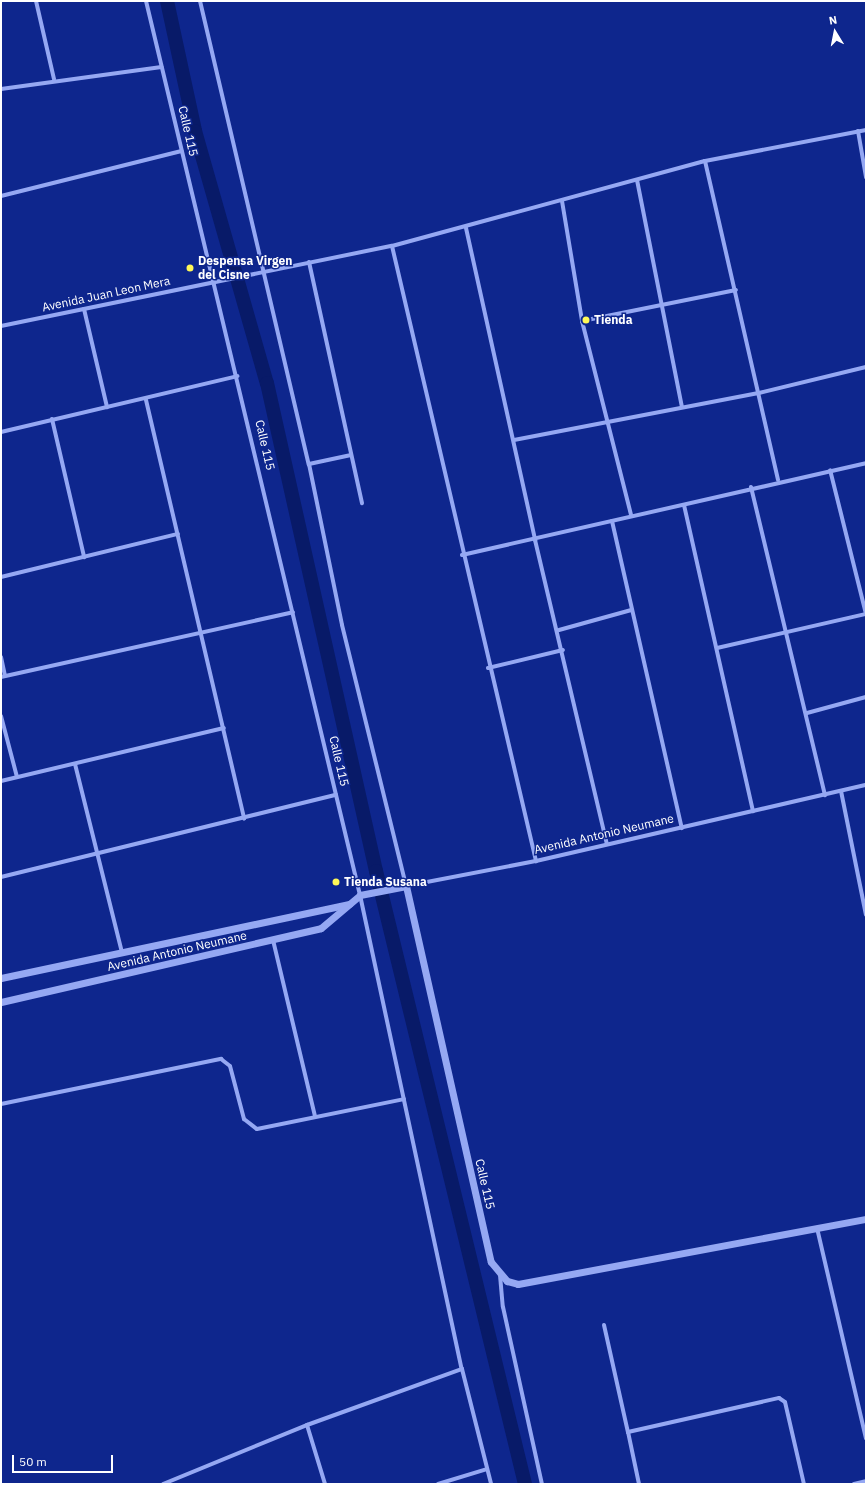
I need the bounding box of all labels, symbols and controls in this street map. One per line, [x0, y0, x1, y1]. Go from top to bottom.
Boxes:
north arrow [815, 12, 855, 52]
text: N [828, 13, 838, 28]
street label: Calle 115 [175, 104, 201, 158]
place label: Despensa Virgen del Cisne [198, 254, 292, 282]
marker: Despensa Virgen del Cisne [185, 263, 195, 273]
street label: Avenida Juan Leon Mera [41, 273, 171, 315]
place label: Tienda [594, 313, 632, 327]
marker: Tienda [581, 315, 591, 325]
street label: Calle 115 [252, 418, 278, 472]
street label: Calle 115 [326, 734, 352, 788]
street label: Avenida Antonio Neumane [533, 811, 675, 857]
place label: Tienda Susana [344, 875, 427, 889]
marker: Tienda Susana [331, 877, 341, 887]
street label: Avenida Antonio Neumane [106, 928, 248, 974]
street label: Calle 115 [472, 1157, 498, 1211]
scale bar [14, 1447, 115, 1473]
text: 50 m [19, 1454, 47, 1469]

